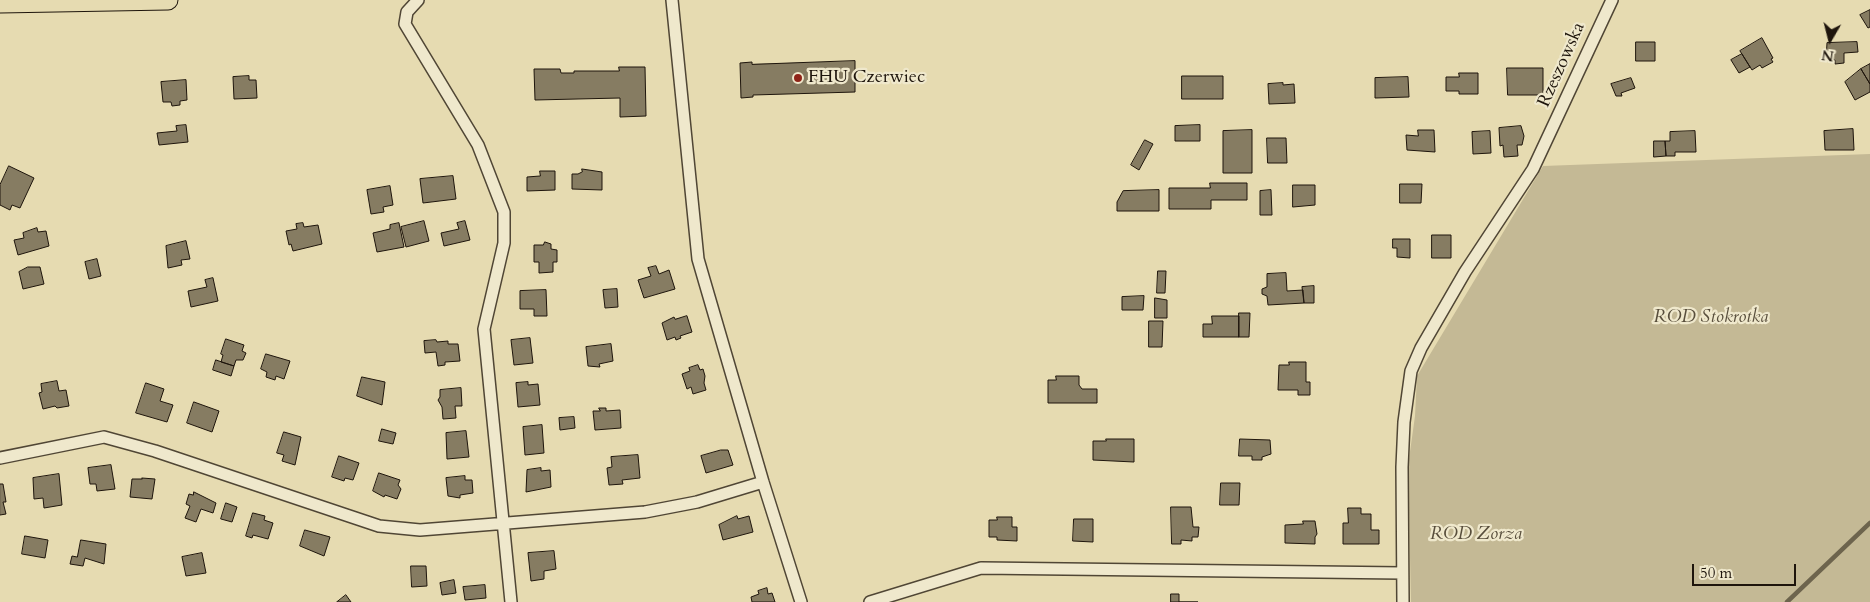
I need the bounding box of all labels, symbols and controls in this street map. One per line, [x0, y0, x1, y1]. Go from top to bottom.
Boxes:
north arrow [1805, 15, 1855, 65]
street label: Rzeszowska [1534, 19, 1590, 111]
text: N [1821, 45, 1835, 66]
place label: FHU Czerwiec [808, 67, 925, 89]
marker: FHU Czerwiec [792, 72, 804, 84]
park label: ROD Stokrotka [1654, 307, 1768, 329]
park label: ROD Zorza [1430, 524, 1522, 546]
scale bar [1695, 554, 1799, 586]
text: 50 m [1700, 563, 1732, 583]

